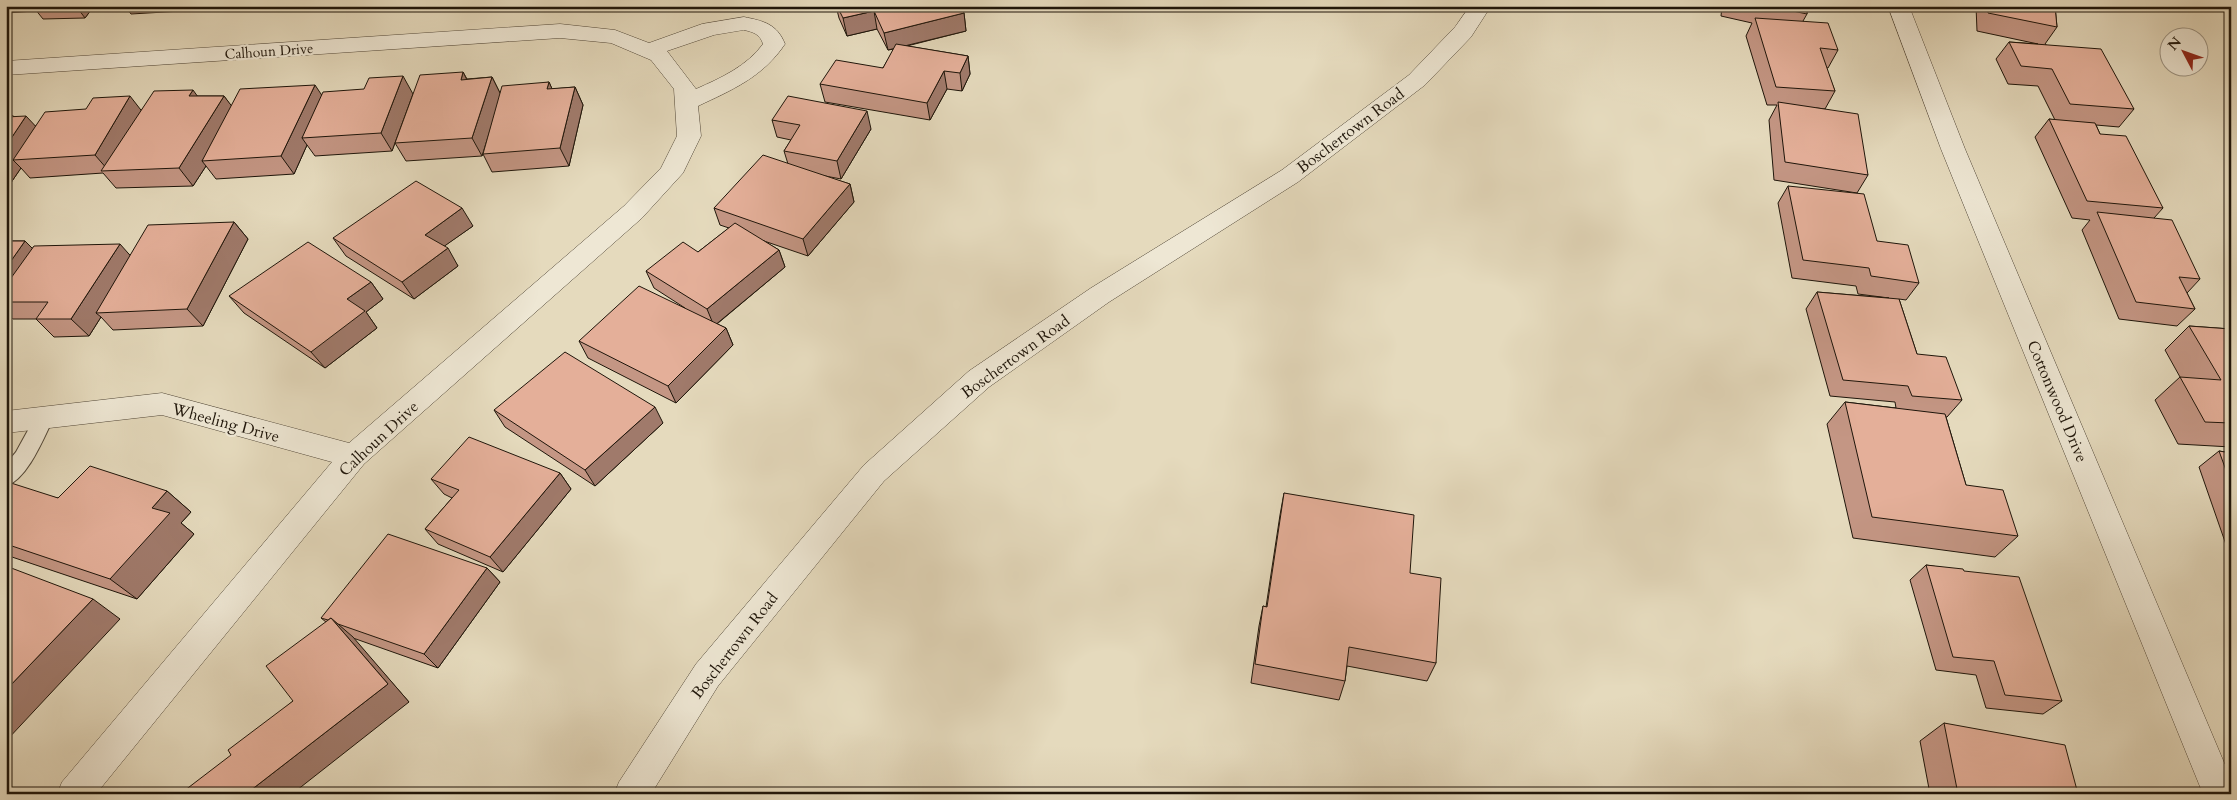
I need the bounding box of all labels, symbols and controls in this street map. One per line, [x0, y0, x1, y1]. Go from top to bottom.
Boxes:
north arrow [2160, 28, 2210, 78]
text: N [2163, 33, 2186, 55]
street label: Calhoun Drive [224, 39, 314, 64]
street label: Boschertown Road [1292, 83, 1409, 178]
street label: Boschertown Road [957, 310, 1075, 404]
street label: Cottonwood Drive [2021, 337, 2093, 466]
street label: Calhoun Drive [334, 396, 423, 481]
street label: Wheeling Drive [169, 398, 282, 448]
street label: Boschertown Road [686, 588, 784, 703]

